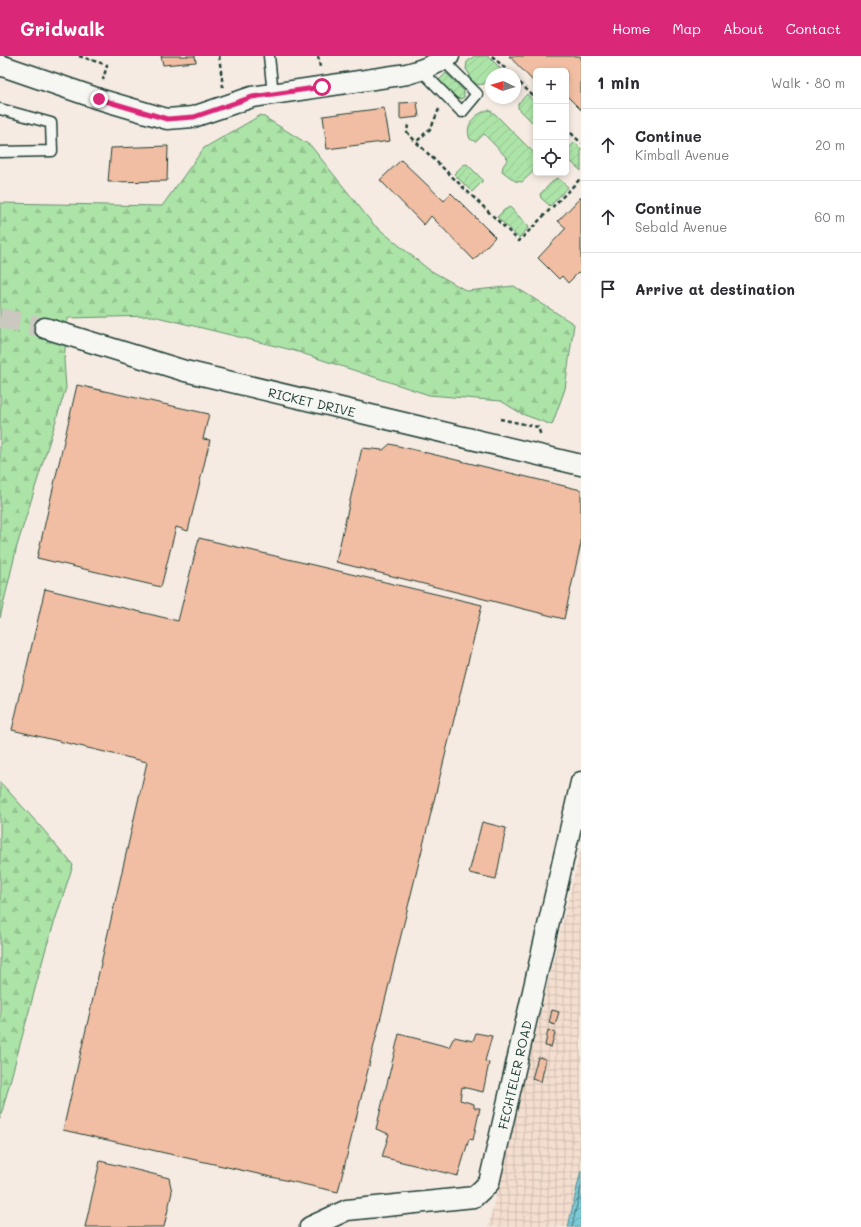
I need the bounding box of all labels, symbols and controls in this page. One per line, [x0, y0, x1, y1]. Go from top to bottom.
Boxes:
text: Gridwalk [20, 16, 105, 41]
text: Home [612, 19, 650, 38]
text: Map [672, 19, 701, 38]
text: About [723, 19, 764, 38]
text: Contact [786, 19, 841, 38]
north arrow [485, 68, 521, 104]
map controls [533, 68, 569, 176]
button: + [533, 68, 569, 104]
text: 1 min [597, 71, 640, 93]
text: Walk · 80 m [771, 74, 845, 91]
route start [313, 78, 331, 96]
route end [90, 90, 108, 108]
button: − [533, 104, 569, 140]
text: Continue [635, 126, 702, 146]
icon: ahead [597, 134, 619, 156]
text: 20 m [815, 136, 845, 153]
button: locate [533, 140, 569, 176]
text: Kimball Avenue [635, 146, 729, 163]
text: Continue [635, 198, 702, 218]
icon: ahead [597, 206, 619, 228]
text: 60 m [815, 208, 845, 225]
text: Sebald Avenue [635, 218, 727, 235]
icon: arrive [597, 278, 619, 300]
text: Arrive at destination [635, 279, 795, 299]
street label: RICKET DRIVE [267, 383, 357, 420]
street label: FECHTELER ROAD [493, 1018, 535, 1131]

